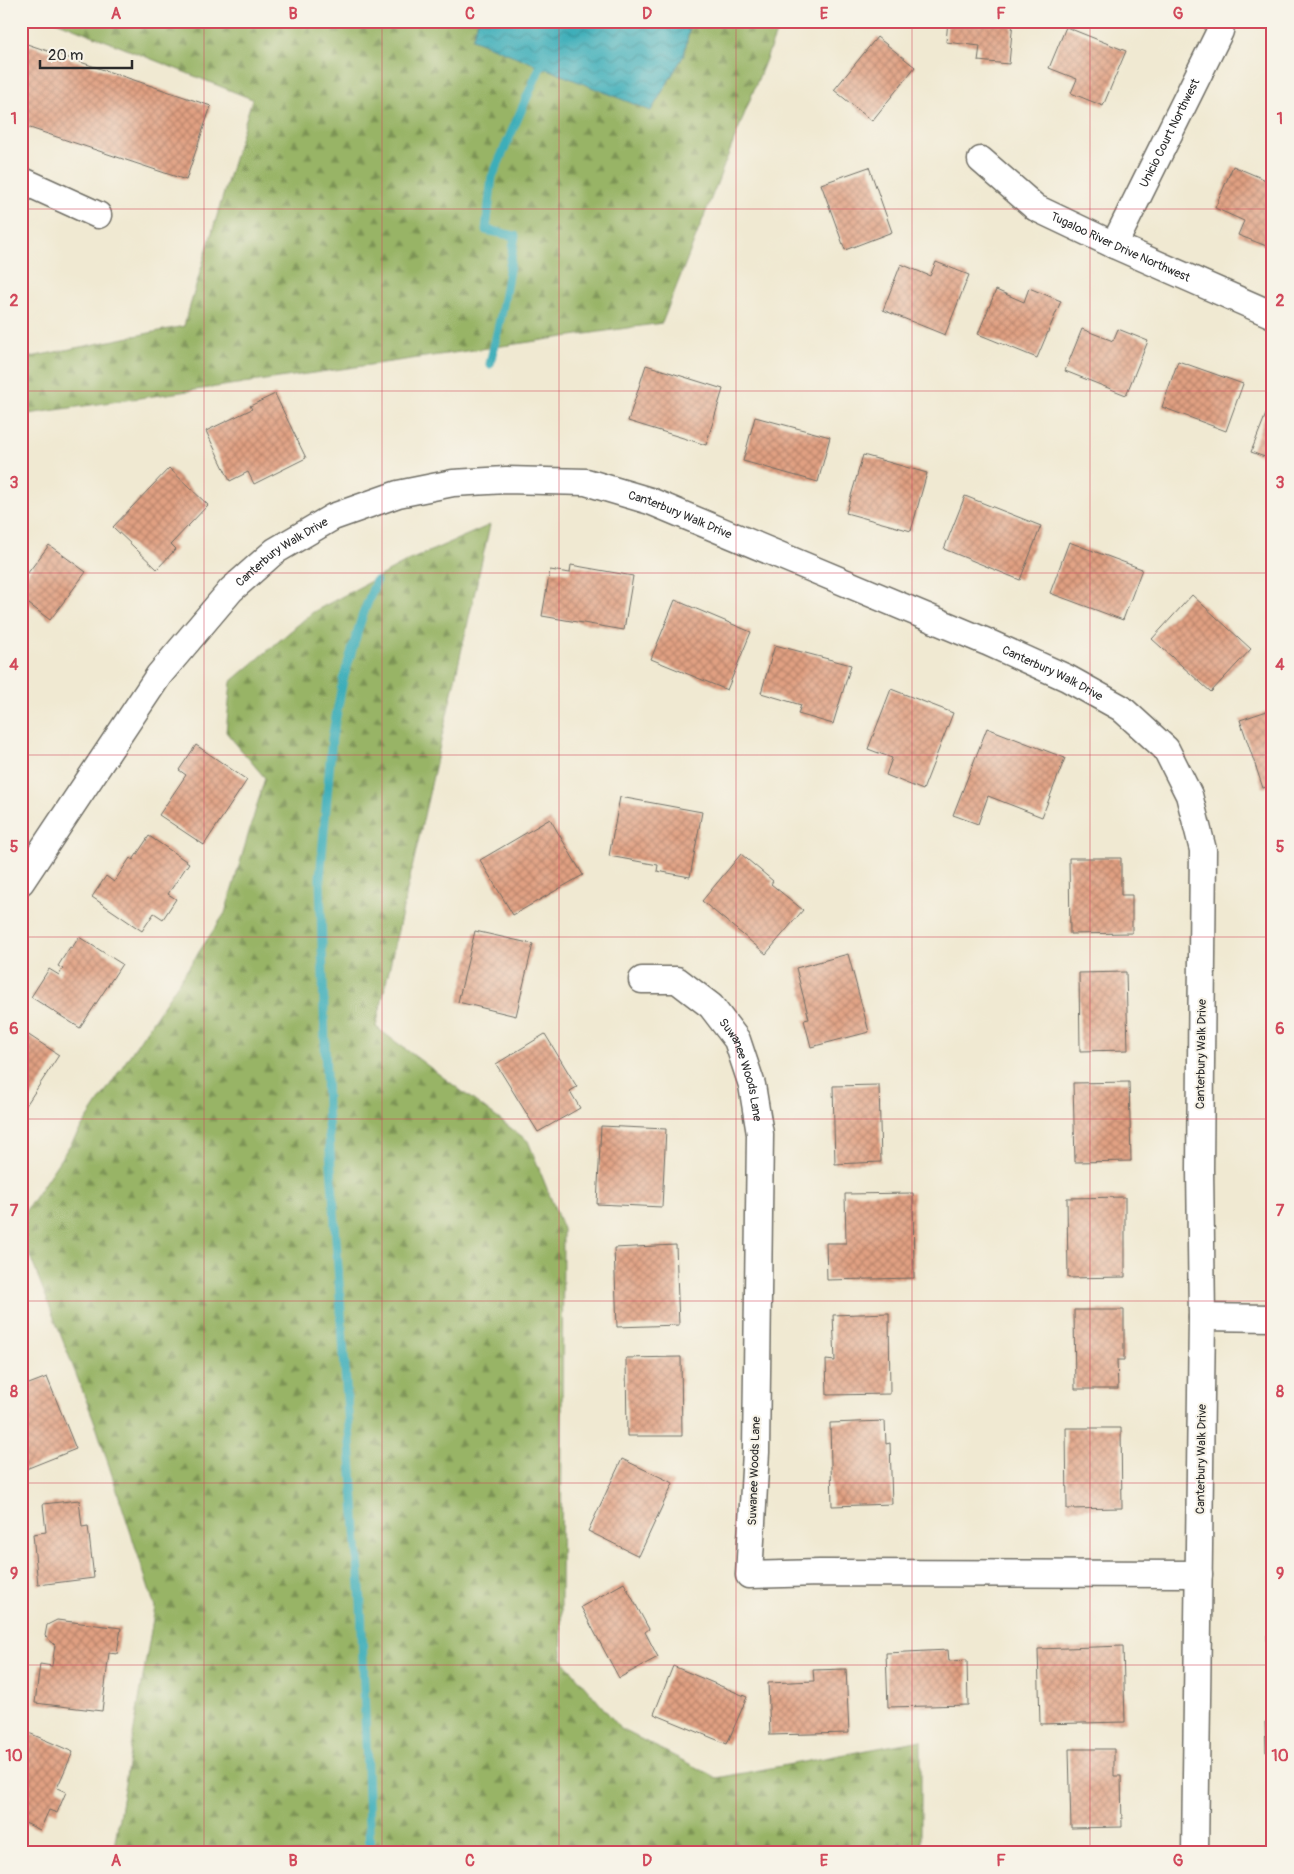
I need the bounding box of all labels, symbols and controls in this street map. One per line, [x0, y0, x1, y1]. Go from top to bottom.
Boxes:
text: A [111, 4, 122, 24]
text: B [288, 4, 298, 24]
text: C [465, 4, 475, 24]
text: D [642, 4, 652, 24]
text: E [820, 4, 829, 24]
text: F [996, 4, 1006, 24]
text: G [1173, 4, 1184, 24]
scale bar [40, 38, 132, 70]
text: 20 m [48, 46, 83, 65]
street label: Unicio Court Northwest [1137, 76, 1203, 190]
text: 1 [11, 109, 17, 129]
text: 1 [1277, 109, 1283, 129]
street label: Tugaloo River Drive Northwest [1048, 209, 1193, 286]
text: 2 [10, 291, 19, 311]
text: 2 [1276, 291, 1285, 311]
text: 3 [10, 473, 19, 493]
text: 3 [1276, 473, 1285, 493]
street label: Canterbury Walk Drive [626, 488, 734, 542]
street label: Canterbury Walk Drive [233, 514, 331, 590]
street label: Canterbury Walk Drive [1000, 643, 1105, 704]
text: 4 [9, 655, 19, 675]
text: 4 [1275, 655, 1285, 675]
text: 5 [10, 837, 19, 857]
text: 5 [1276, 837, 1285, 857]
street label: Canterbury Walk Drive [1193, 999, 1210, 1109]
street label: Suwanee Woods Lane [715, 1016, 765, 1123]
text: 6 [9, 1019, 19, 1039]
text: 6 [1275, 1019, 1285, 1039]
text: 7 [10, 1201, 19, 1221]
text: 7 [1276, 1201, 1285, 1221]
text: 8 [10, 1382, 18, 1402]
text: 8 [1276, 1382, 1284, 1402]
street label: Canterbury Walk Drive [1193, 1404, 1210, 1514]
street label: Suwanee Woods Lane [745, 1416, 764, 1526]
text: 9 [10, 1564, 18, 1584]
text: 9 [1276, 1564, 1284, 1584]
text: 10 [5, 1746, 23, 1766]
text: 10 [1271, 1746, 1289, 1766]
text: A [111, 1851, 122, 1871]
text: B [288, 1851, 298, 1871]
text: C [465, 1851, 475, 1871]
text: D [642, 1851, 652, 1871]
text: E [820, 1851, 829, 1871]
text: F [996, 1851, 1006, 1871]
text: G [1173, 1851, 1184, 1871]

